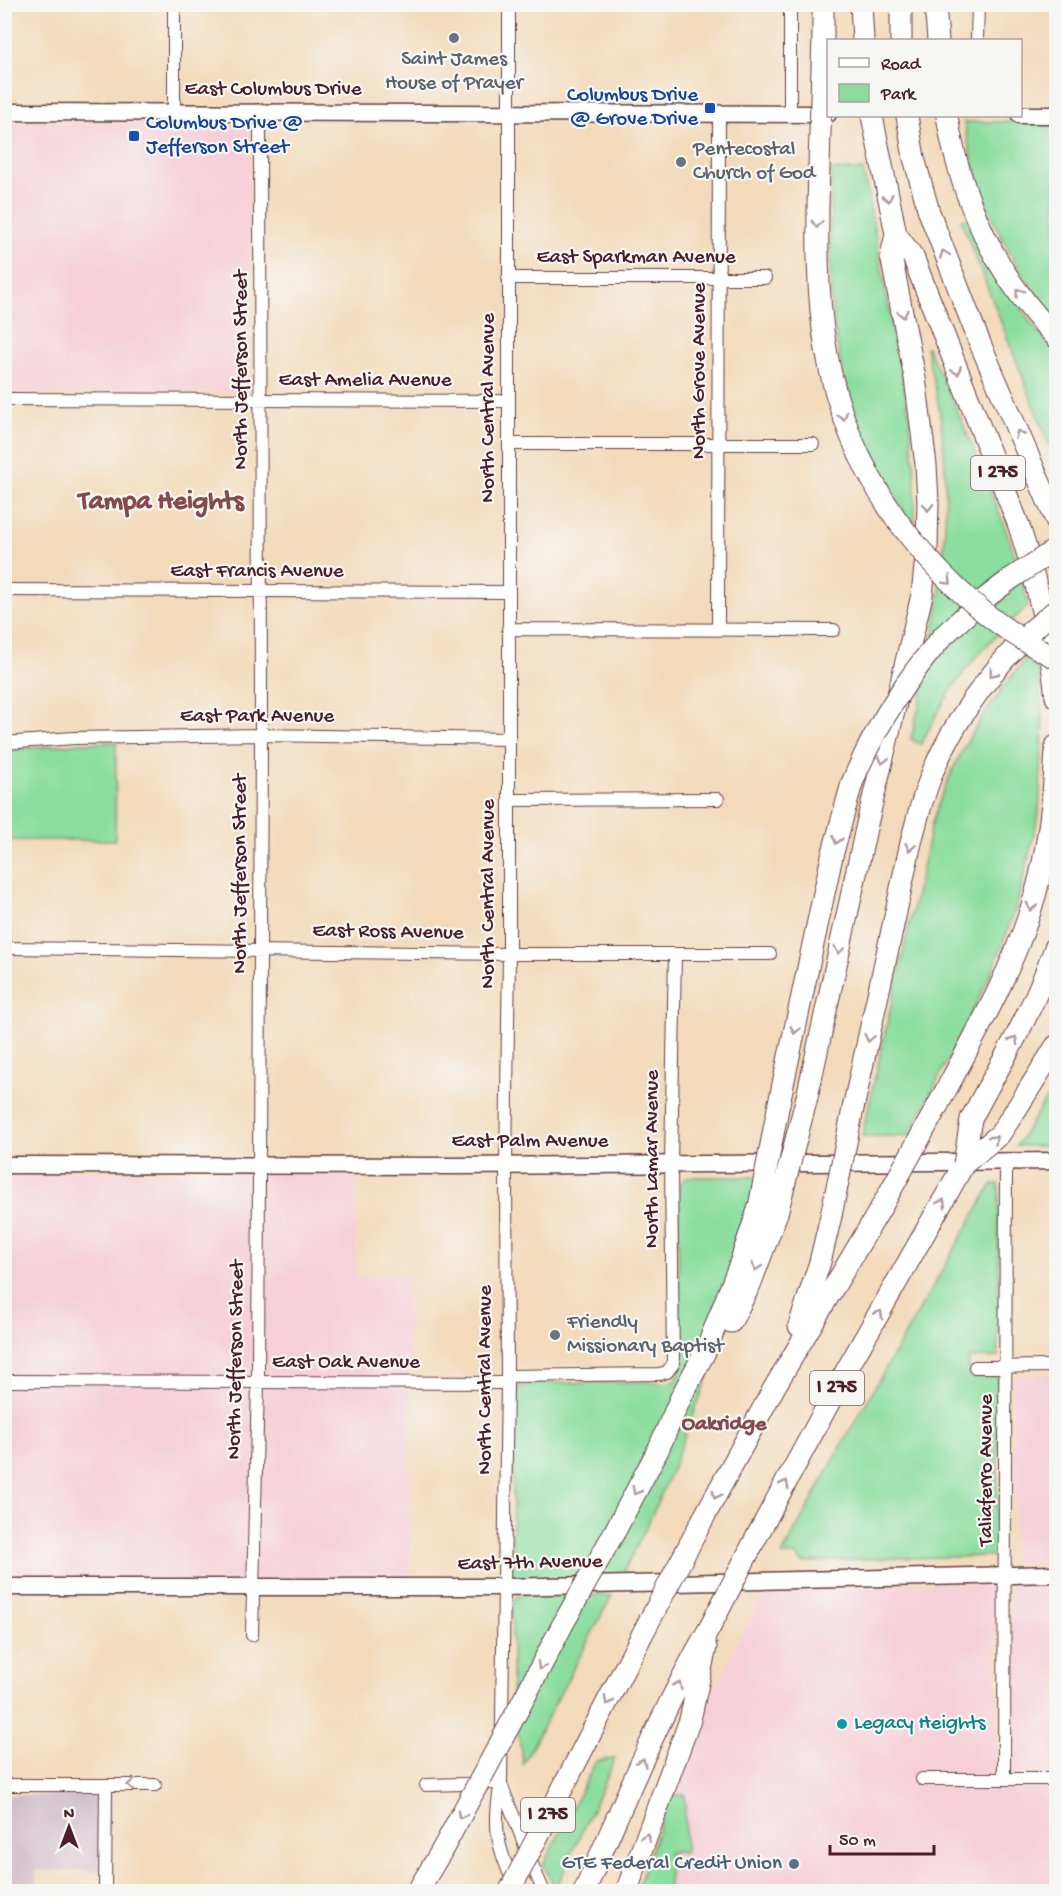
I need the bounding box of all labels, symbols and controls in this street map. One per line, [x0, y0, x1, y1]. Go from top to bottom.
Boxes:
marker: Saint James House of Prayer [447, 31, 461, 45]
legend [827, 39, 1022, 117]
place label: Saint James House of Prayer [385, 48, 525, 97]
text: Road [881, 55, 922, 76]
street label: East Columbus Drive [184, 78, 363, 103]
place label: Columbus Drive @ Grove Drive [567, 84, 699, 133]
text: Park [880, 85, 917, 106]
marker: Columbus Drive @ Grove Drive [703, 101, 717, 115]
place label: Columbus Drive @ Jefferson Street [146, 112, 303, 161]
marker: Columbus Drive @ Jefferson Street [127, 129, 141, 143]
place label: Pentecostal Church of God [692, 138, 817, 187]
marker: Pentecostal Church of God [674, 155, 688, 169]
one-way arrow [881, 193, 894, 203]
one-way arrow [811, 220, 824, 229]
street label: East Sparkman Avenue [536, 246, 737, 271]
one-way arrow [939, 249, 952, 259]
street label: North Jefferson Street [230, 268, 255, 470]
street label: North Grove Avenue [688, 282, 713, 459]
one-way arrow [1015, 288, 1026, 299]
one-way arrow [896, 308, 909, 318]
street label: North Central Avenue [477, 312, 502, 503]
one-way arrow [950, 364, 962, 375]
street label: East Amelia Avenue [278, 369, 453, 394]
one-way arrow [835, 411, 848, 421]
one-way arrow [1014, 429, 1026, 440]
road number: I 275 [971, 456, 1025, 490]
district label: Tampa Heights [76, 487, 246, 519]
one-way arrow [922, 502, 934, 511]
street label: East Francis Avenue [170, 560, 345, 585]
one-way arrow [941, 573, 952, 584]
one-way arrow [989, 666, 1000, 677]
street label: East Park Avenue [180, 705, 335, 730]
one-way arrow [877, 755, 890, 765]
street label: North Jefferson Street [229, 772, 254, 974]
street label: North Central Avenue [477, 798, 502, 989]
one-way arrow [832, 834, 844, 845]
one-way arrow [905, 842, 918, 852]
one-way arrow [1026, 901, 1038, 912]
street label: East Ross Avenue [312, 919, 465, 947]
one-way arrow [834, 945, 847, 955]
one-way arrow [789, 1025, 802, 1035]
one-way arrow [863, 1033, 876, 1043]
one-way arrow [1007, 1036, 1018, 1047]
street label: North Lamar Avenue [641, 1069, 666, 1248]
street label: East Palm Avenue [452, 1130, 610, 1155]
one-way arrow [986, 1135, 997, 1146]
one-way arrow [935, 1199, 946, 1209]
street label: North Jefferson Street [223, 1258, 251, 1460]
one-way arrow [751, 1261, 764, 1272]
street label: North Central Avenue [474, 1284, 499, 1475]
one-way arrow [872, 1310, 884, 1320]
place label: Friendly Missionary Baptist [566, 1311, 726, 1360]
marker: Friendly Missionary Baptist [548, 1328, 562, 1342]
street label: East Oak Avenue [272, 1351, 421, 1376]
road number: I 275 [810, 1371, 864, 1405]
street label: Taliaferro Avenue [975, 1393, 1000, 1547]
district label: Oakridge [682, 1412, 767, 1438]
one-way arrow [778, 1480, 789, 1491]
one-way arrow [632, 1485, 643, 1495]
one-way arrow [712, 1488, 723, 1499]
street label: East 7th Avenue [457, 1550, 604, 1578]
one-way arrow [537, 1660, 548, 1670]
one-way arrow [671, 1680, 683, 1691]
one-way arrow [603, 1695, 615, 1706]
place label: Legacy Heights [854, 1712, 987, 1737]
marker: Legacy Heights [835, 1717, 849, 1731]
one-way arrow [635, 1757, 647, 1768]
one-way arrow [126, 1779, 135, 1791]
north arrow [39, 1797, 99, 1857]
road number: I 275 [521, 1798, 575, 1832]
text: N [64, 1806, 75, 1825]
one-way arrow [457, 1809, 468, 1819]
scale bar [830, 1818, 934, 1856]
text: 50 m [839, 1831, 876, 1852]
one-way arrow [639, 1832, 652, 1842]
place label: GTE Federal Credit Union [562, 1852, 782, 1877]
marker: GTE Federal Credit Union [787, 1857, 801, 1871]

